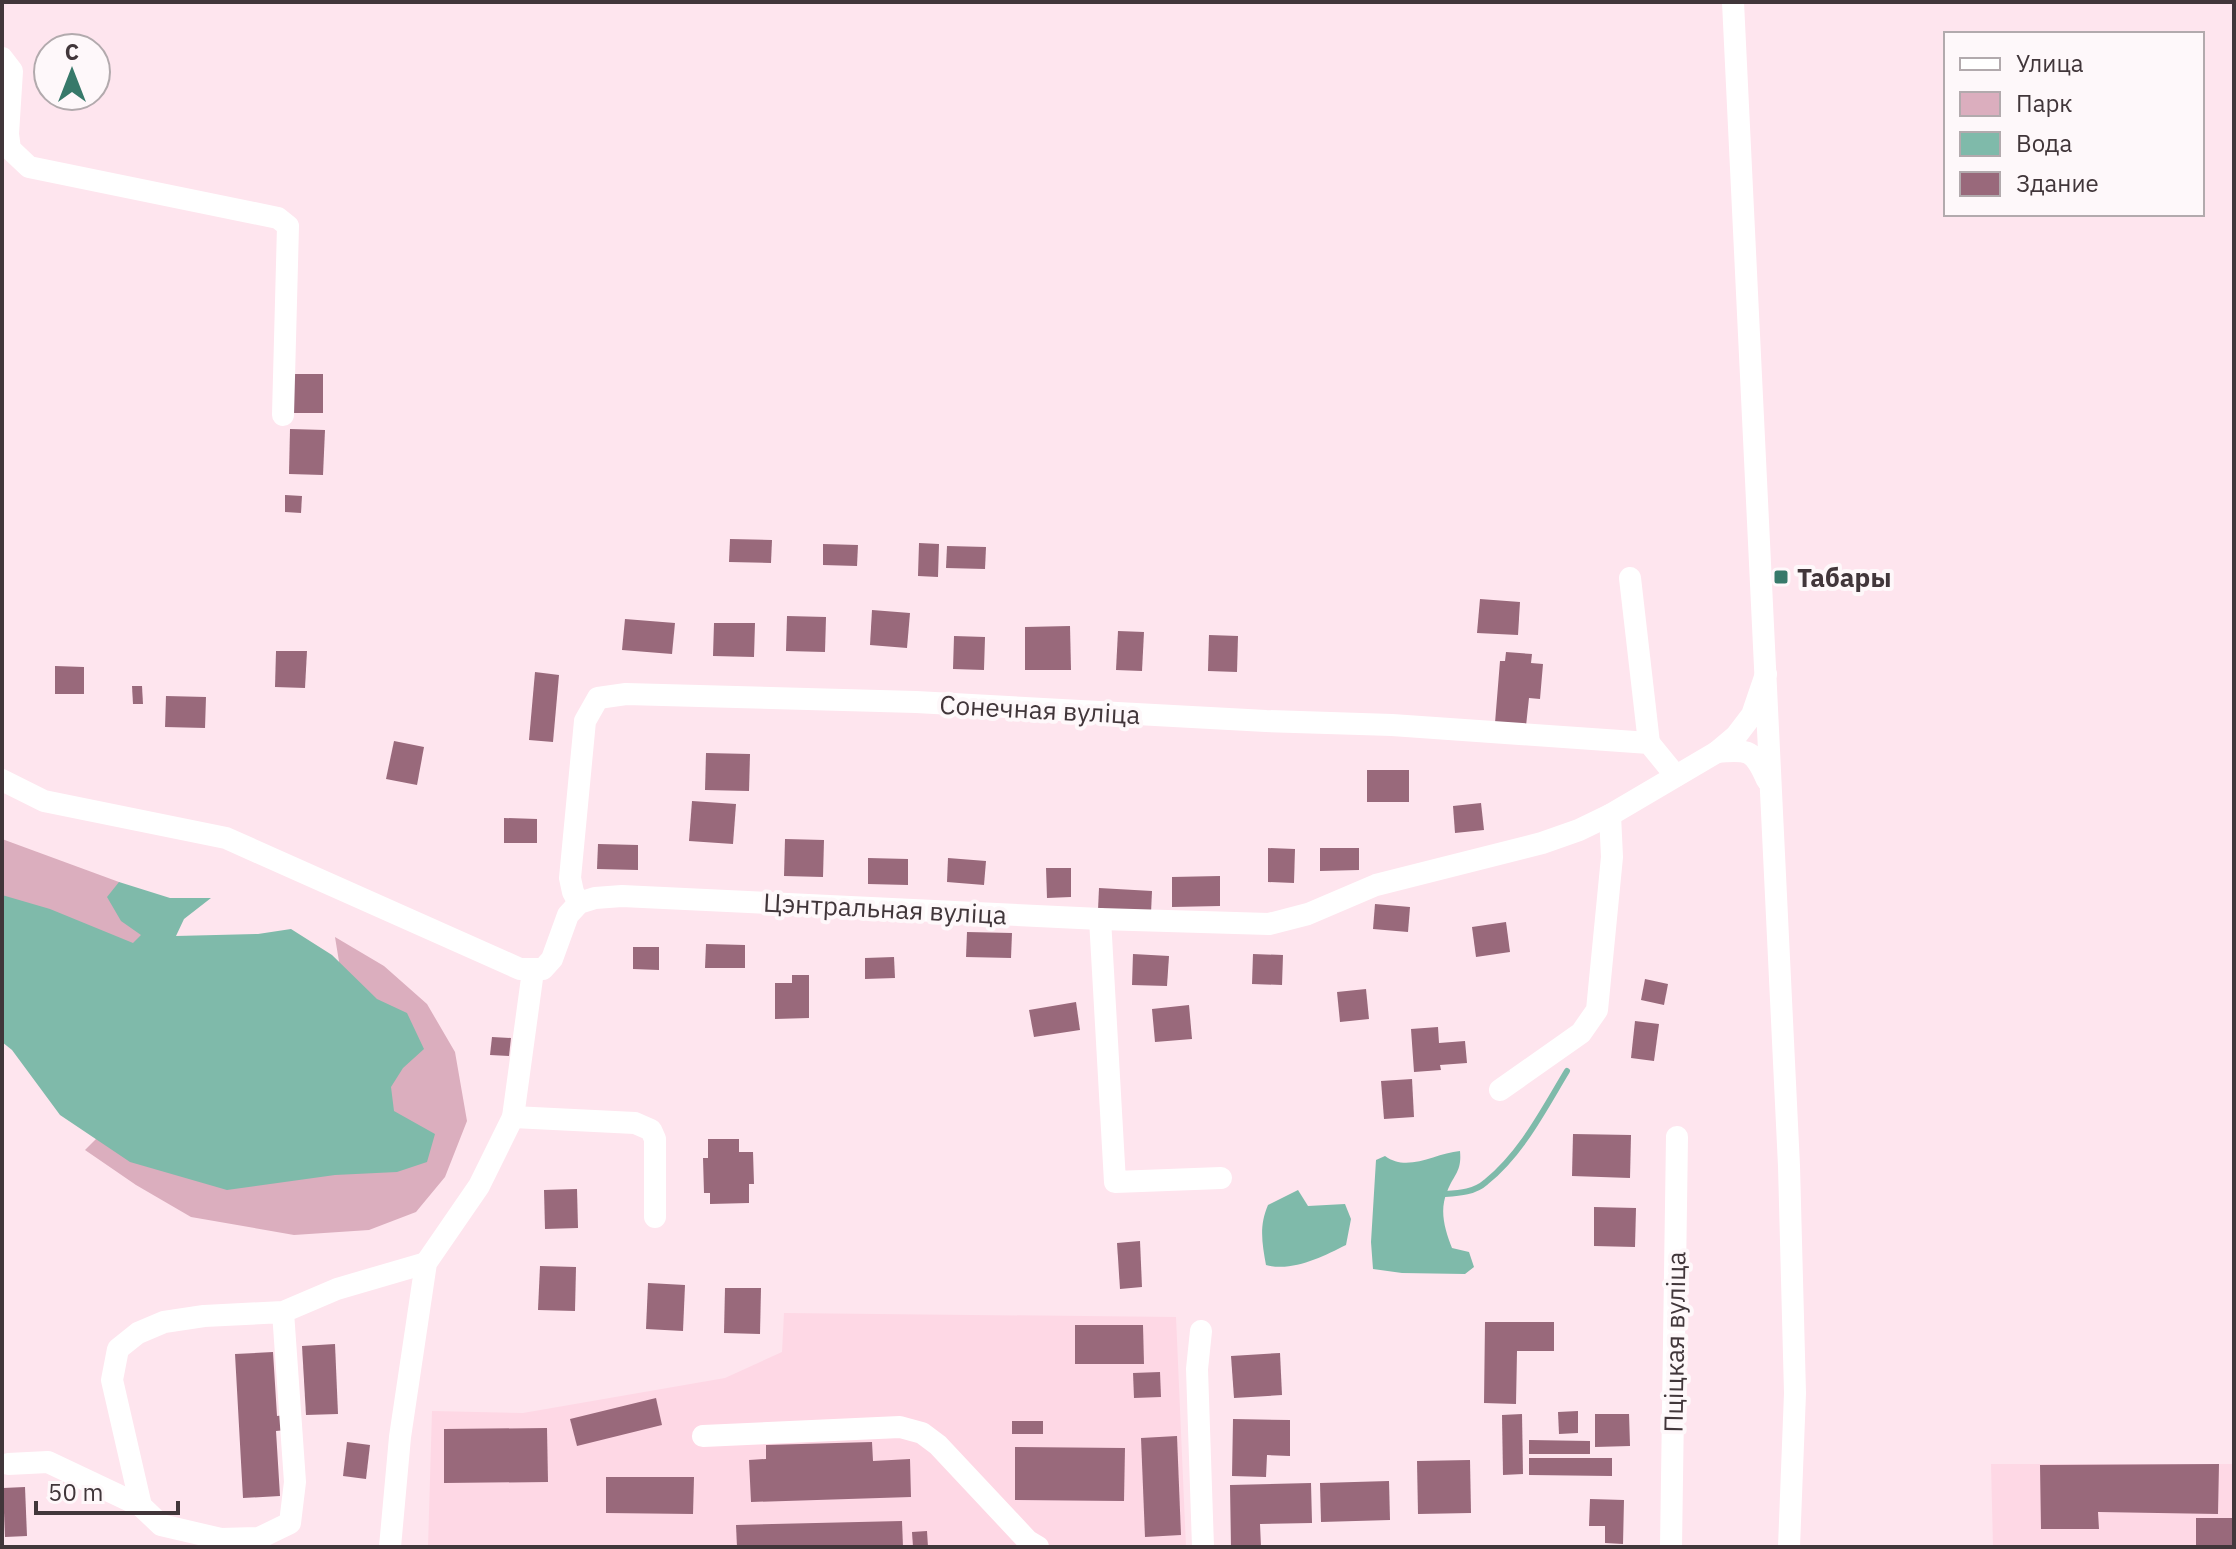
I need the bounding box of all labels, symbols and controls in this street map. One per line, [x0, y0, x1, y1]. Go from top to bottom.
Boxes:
north arrow [32, 32, 112, 112]
legend [1944, 32, 2204, 216]
text: С [65, 37, 79, 66]
text: Улица [2016, 47, 2084, 79]
text: Парк [2016, 87, 2073, 119]
text: Вода [2016, 127, 2072, 159]
text: Здание [2016, 167, 2099, 199]
place label: Табары [1797, 560, 1891, 594]
marker: Табары [1772, 568, 1790, 586]
street label: Сонечная вуліца [939, 687, 1141, 731]
street label: Цэнтральная вуліца [762, 885, 1008, 931]
street label: Пціцкая вуліца [1655, 1251, 1693, 1433]
scale bar [36, 1465, 178, 1515]
text: 50 m [48, 1476, 103, 1508]

